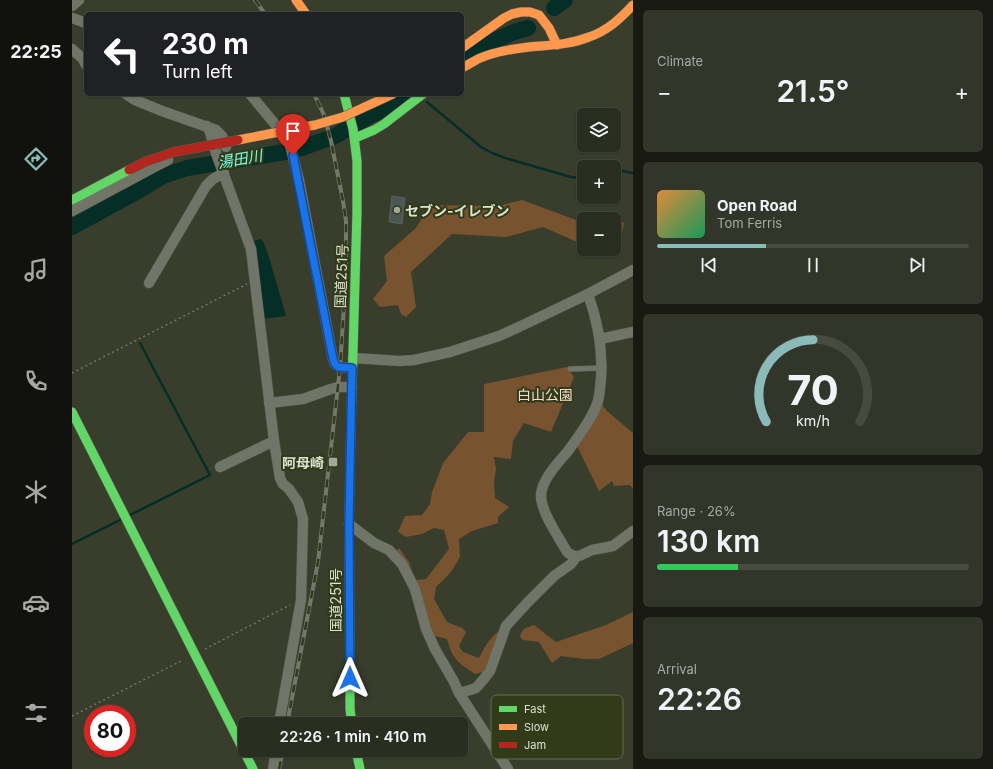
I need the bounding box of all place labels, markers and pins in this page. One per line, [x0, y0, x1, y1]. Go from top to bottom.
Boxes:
pin [276, 114, 310, 155]
place label: セブン-イレブン [405, 202, 510, 219]
marker: セブン-イレブン [392, 205, 402, 215]
place label: 阿母崎 [282, 454, 324, 471]
marker: 阿母崎 [327, 456, 339, 468]

